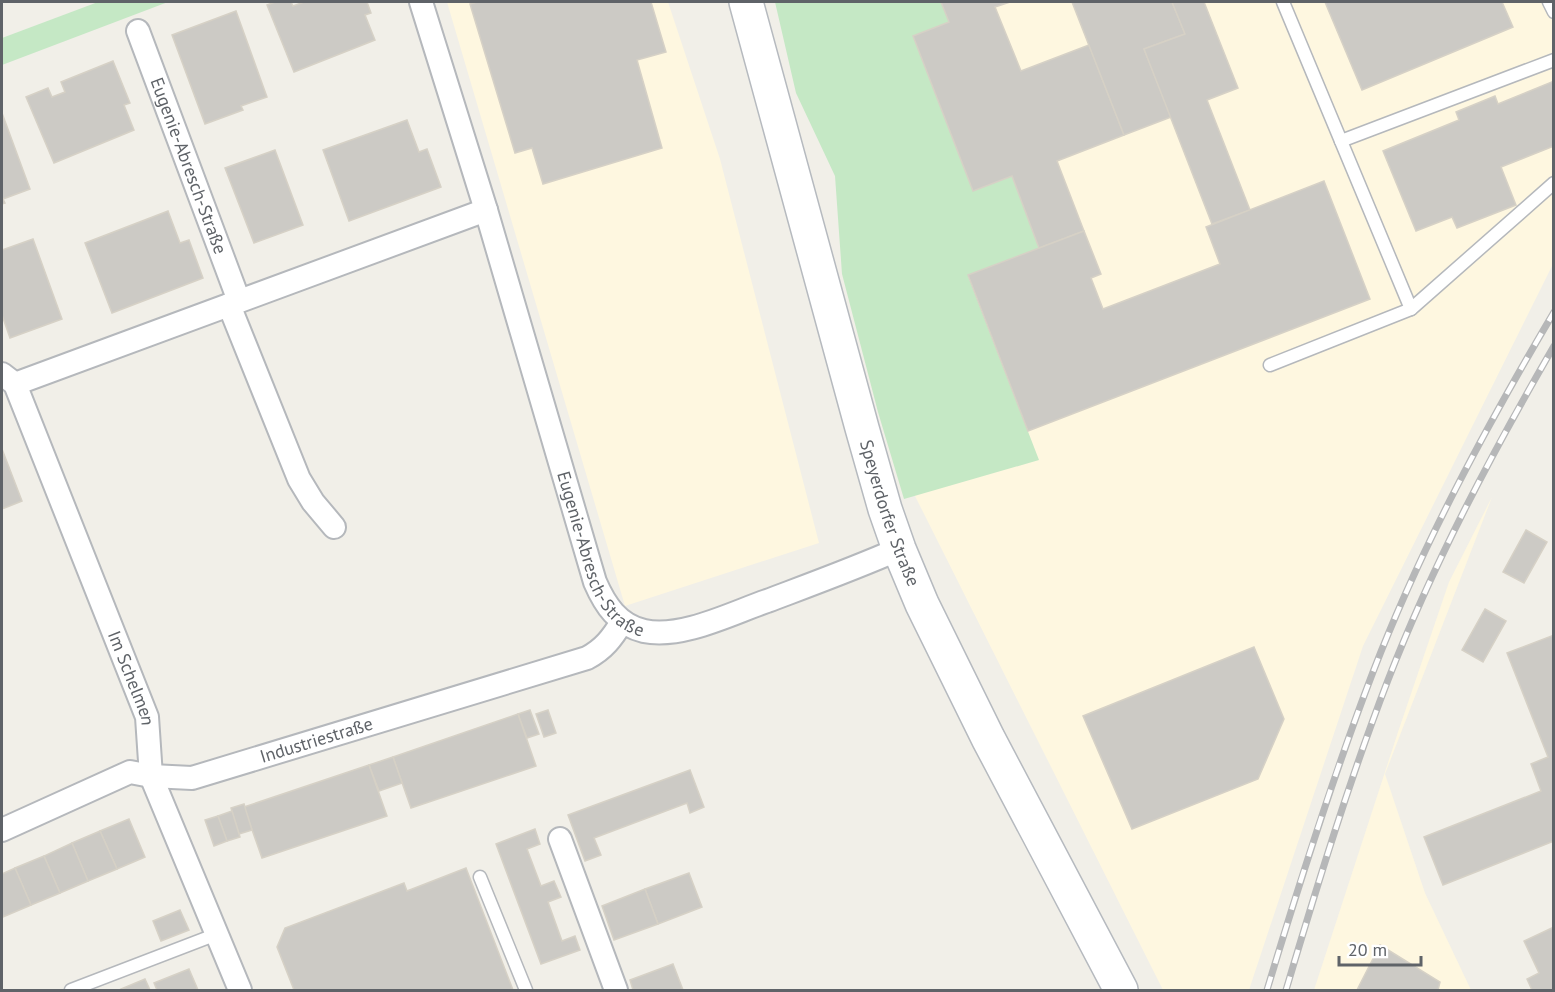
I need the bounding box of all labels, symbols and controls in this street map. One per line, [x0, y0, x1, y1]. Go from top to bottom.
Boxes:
street label: Eugenie-Abresch-Straße [145, 74, 232, 257]
street label: Speyerdorfer Straße [855, 437, 925, 590]
street label: Eugenie-Abresch-Straße [552, 468, 647, 642]
street label: Im Schelmen [103, 627, 160, 726]
street label: Industriestraße [257, 712, 376, 768]
scale bar [1339, 929, 1422, 967]
text: 20 m [1348, 938, 1387, 961]

